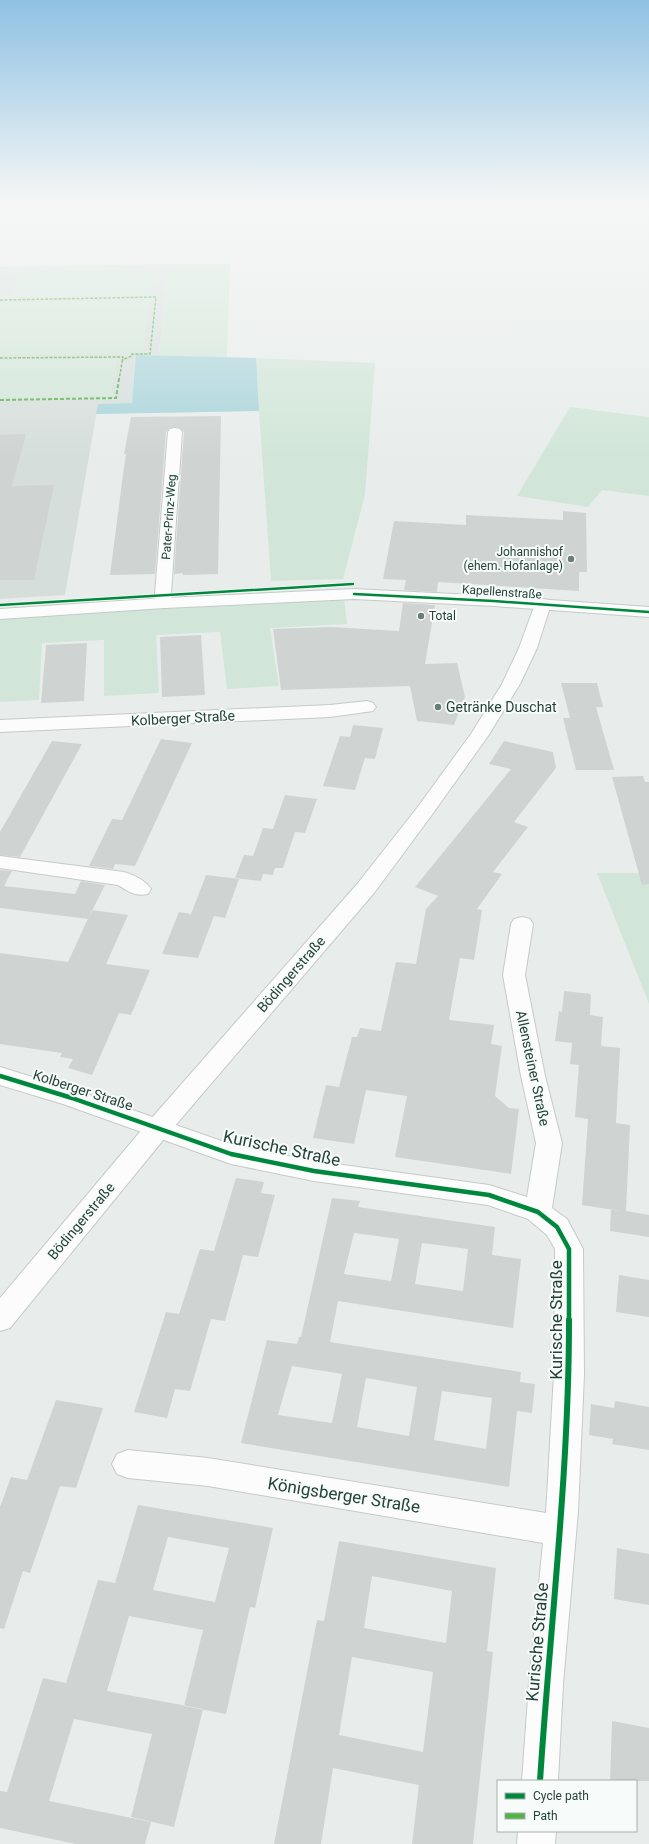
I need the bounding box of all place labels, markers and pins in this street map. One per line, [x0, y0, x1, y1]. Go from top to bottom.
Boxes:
place label: Johannishof (ehem. Hofanlage) [463, 545, 564, 573]
marker: Johannishof (ehem. Hofanlage) [566, 554, 576, 564]
place label: Total [429, 609, 456, 623]
marker: Total [416, 611, 426, 621]
place label: Getränke Duschat [446, 699, 557, 715]
marker: Getränke Duschat [433, 702, 443, 712]

